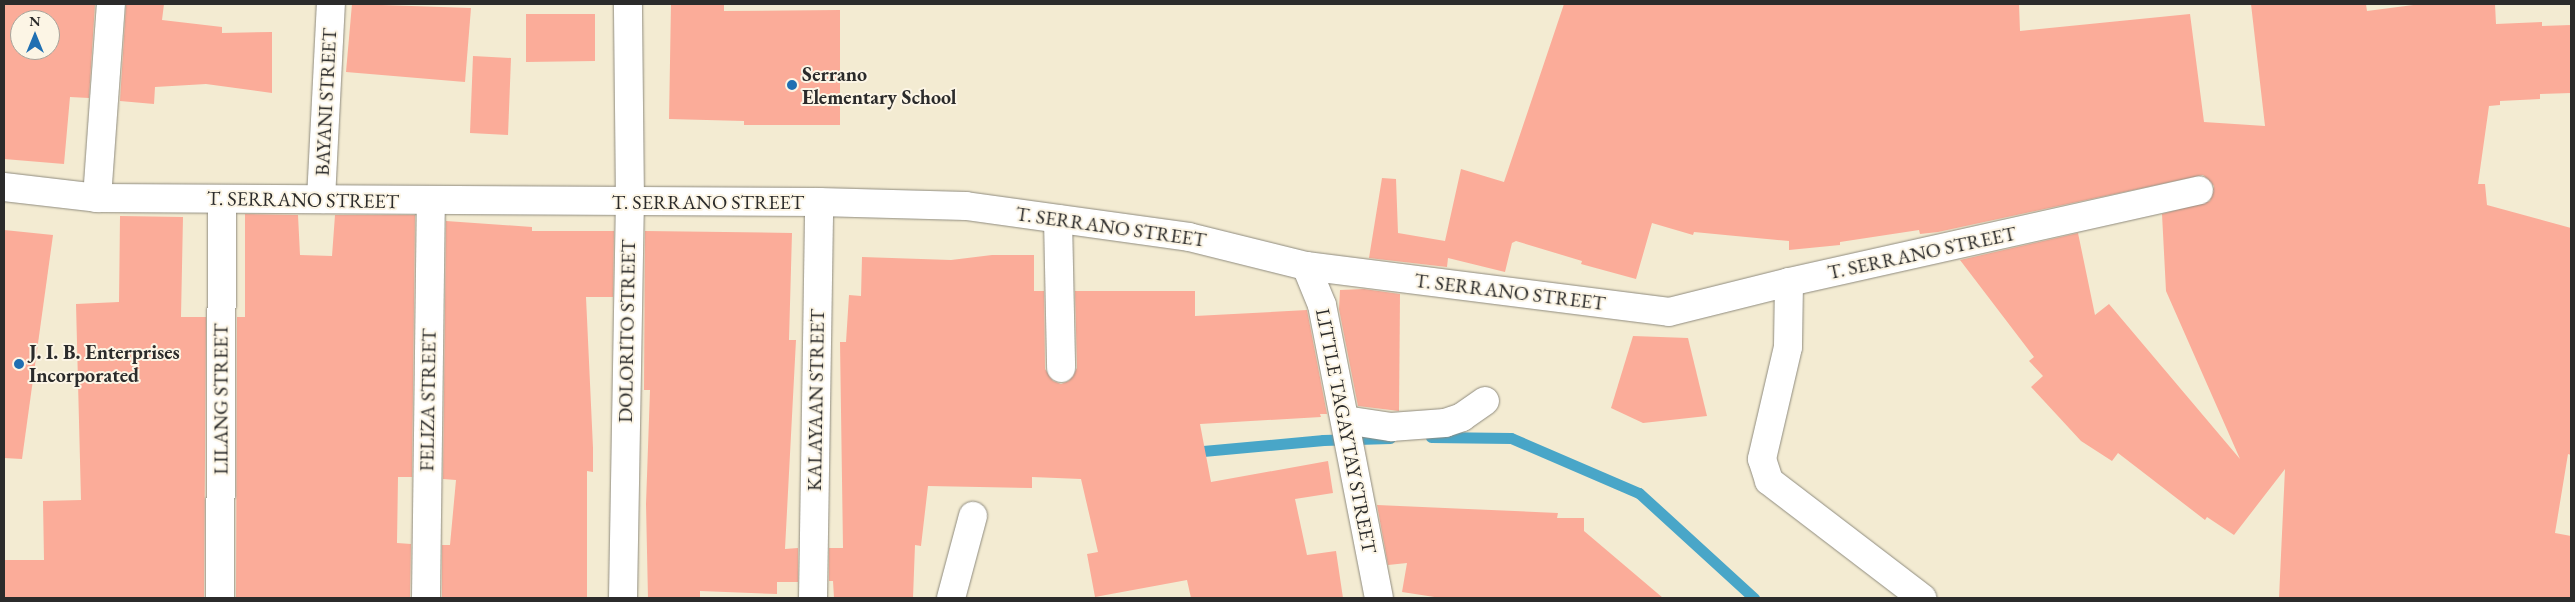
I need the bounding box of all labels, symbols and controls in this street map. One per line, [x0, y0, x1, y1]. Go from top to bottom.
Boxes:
north arrow [10, 10, 60, 60]
text: N [29, 12, 41, 30]
street label: BAYANI STREET [310, 27, 342, 177]
place label: Serrano Elementary School [802, 62, 956, 109]
marker: Serrano Elementary School [786, 79, 798, 91]
street label: T. SERRANO STREET [207, 186, 399, 214]
street label: T. SERRANO STREET [612, 190, 804, 214]
street label: T. SERRANO STREET [1014, 202, 1208, 252]
street label: T. SERRANO STREET [1825, 221, 2019, 285]
street label: DOLORITO STREET [613, 239, 641, 423]
street label: T. SERRANO STREET [1413, 268, 1607, 316]
street label: LITTLE TAGAYTAY STREET [1310, 307, 1382, 555]
street label: KALAYAAN STREET [802, 309, 830, 491]
street label: LILANG STREET [209, 323, 233, 475]
street label: FELIZA STREET [415, 328, 441, 472]
place label: J. I. B. Enterprises Incorporated [29, 340, 180, 387]
marker: J. I. B. Enterprises Incorporated [13, 358, 25, 370]

